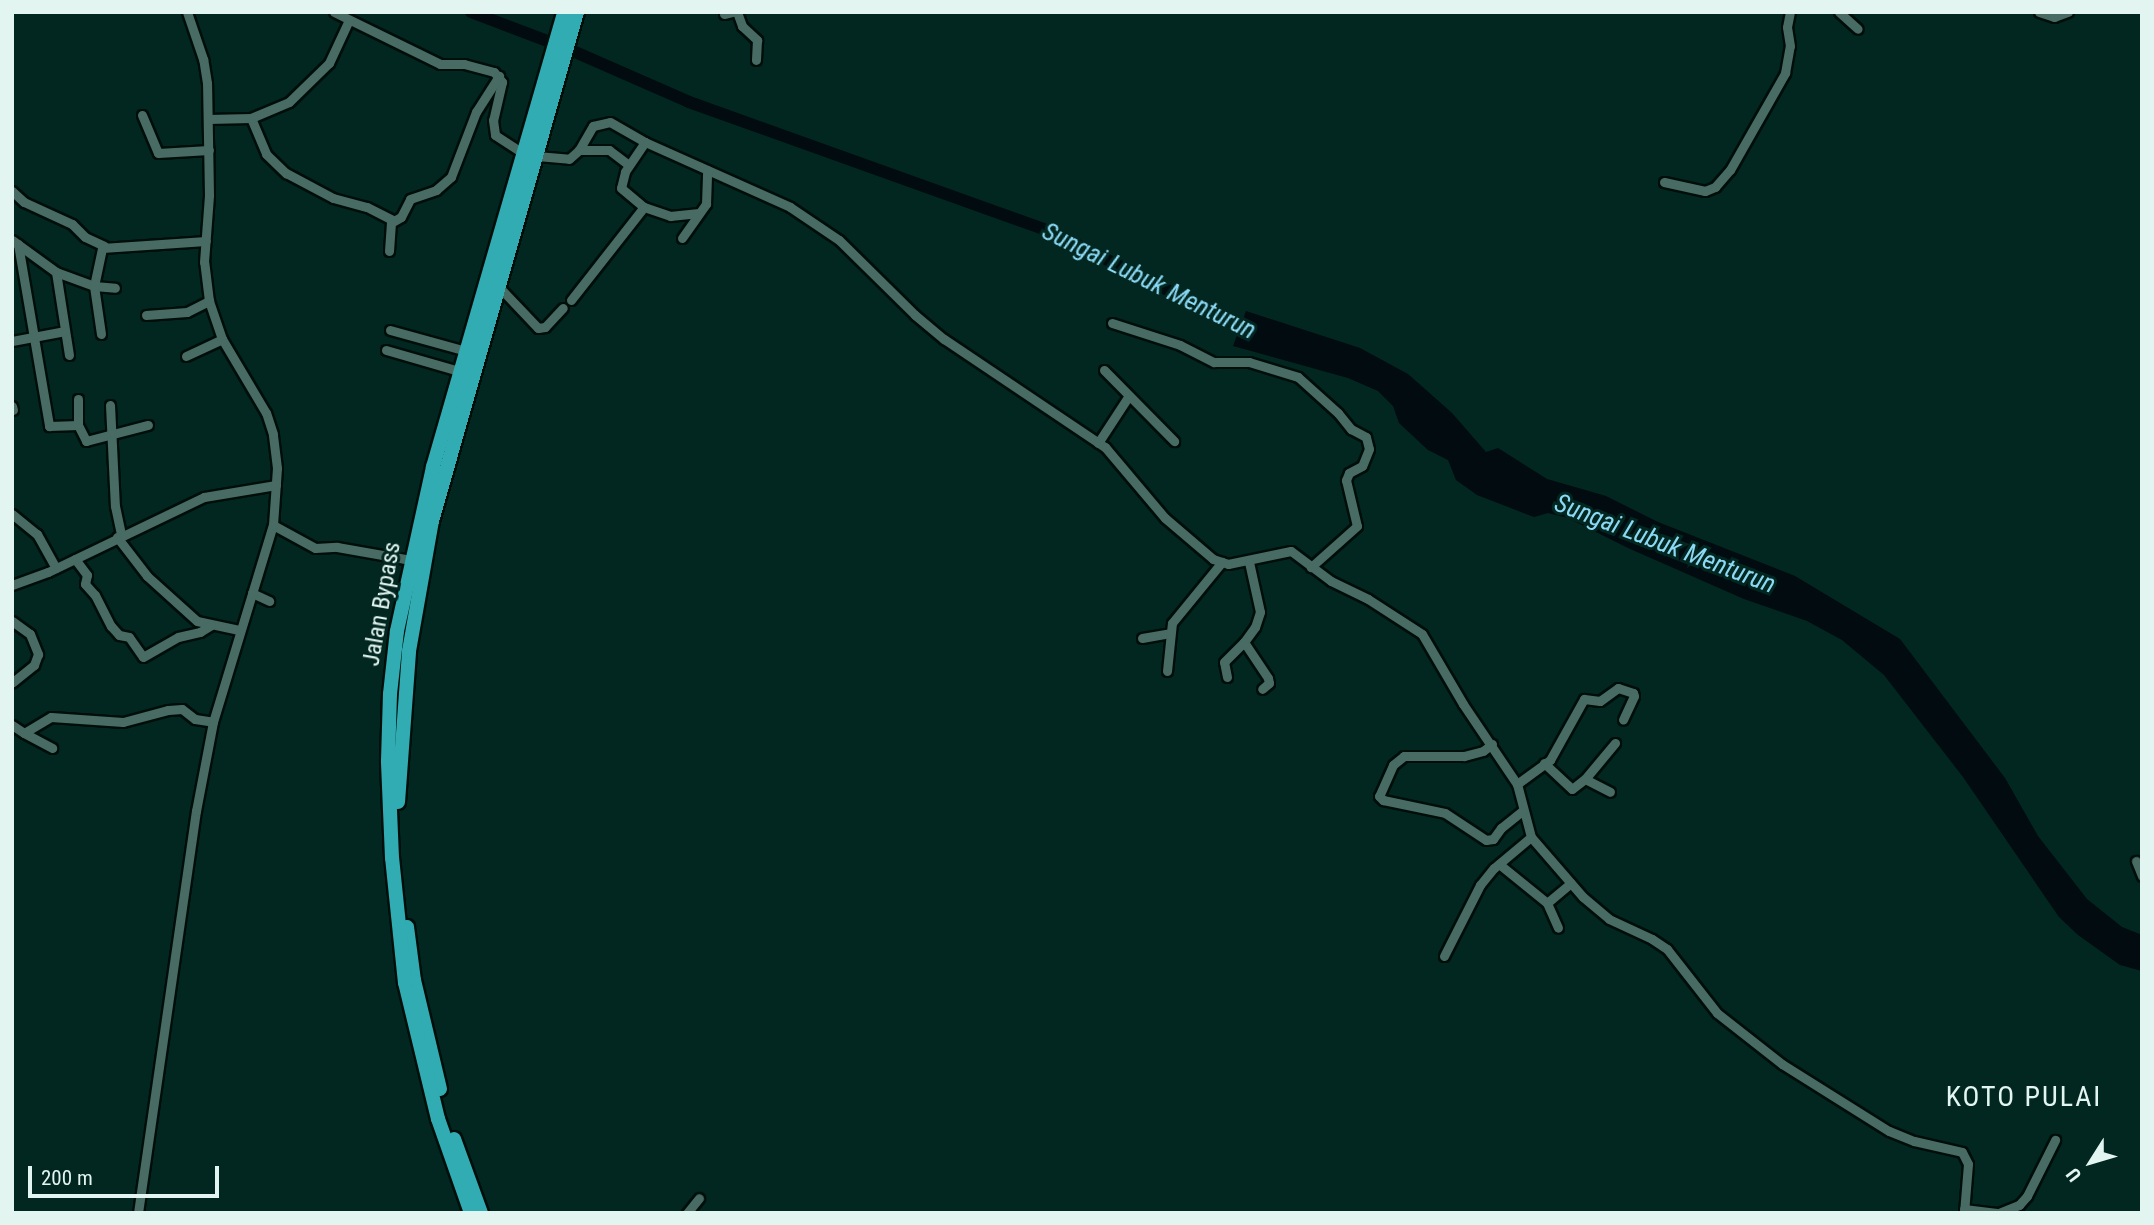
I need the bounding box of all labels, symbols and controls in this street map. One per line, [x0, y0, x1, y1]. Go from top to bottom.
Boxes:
water label: Sungai Lubuk Menturun [1037, 216, 1261, 346]
water label: Sungai Lubuk Menturun [1550, 487, 1780, 601]
street label: Jalan Bypass [357, 540, 407, 668]
district label: KOTO PULAI [1947, 1080, 2101, 1114]
north arrow [2056, 1127, 2126, 1197]
scale bar [32, 1152, 222, 1196]
text: U [2061, 1164, 2086, 1186]
text: 200 m [41, 1166, 93, 1190]

